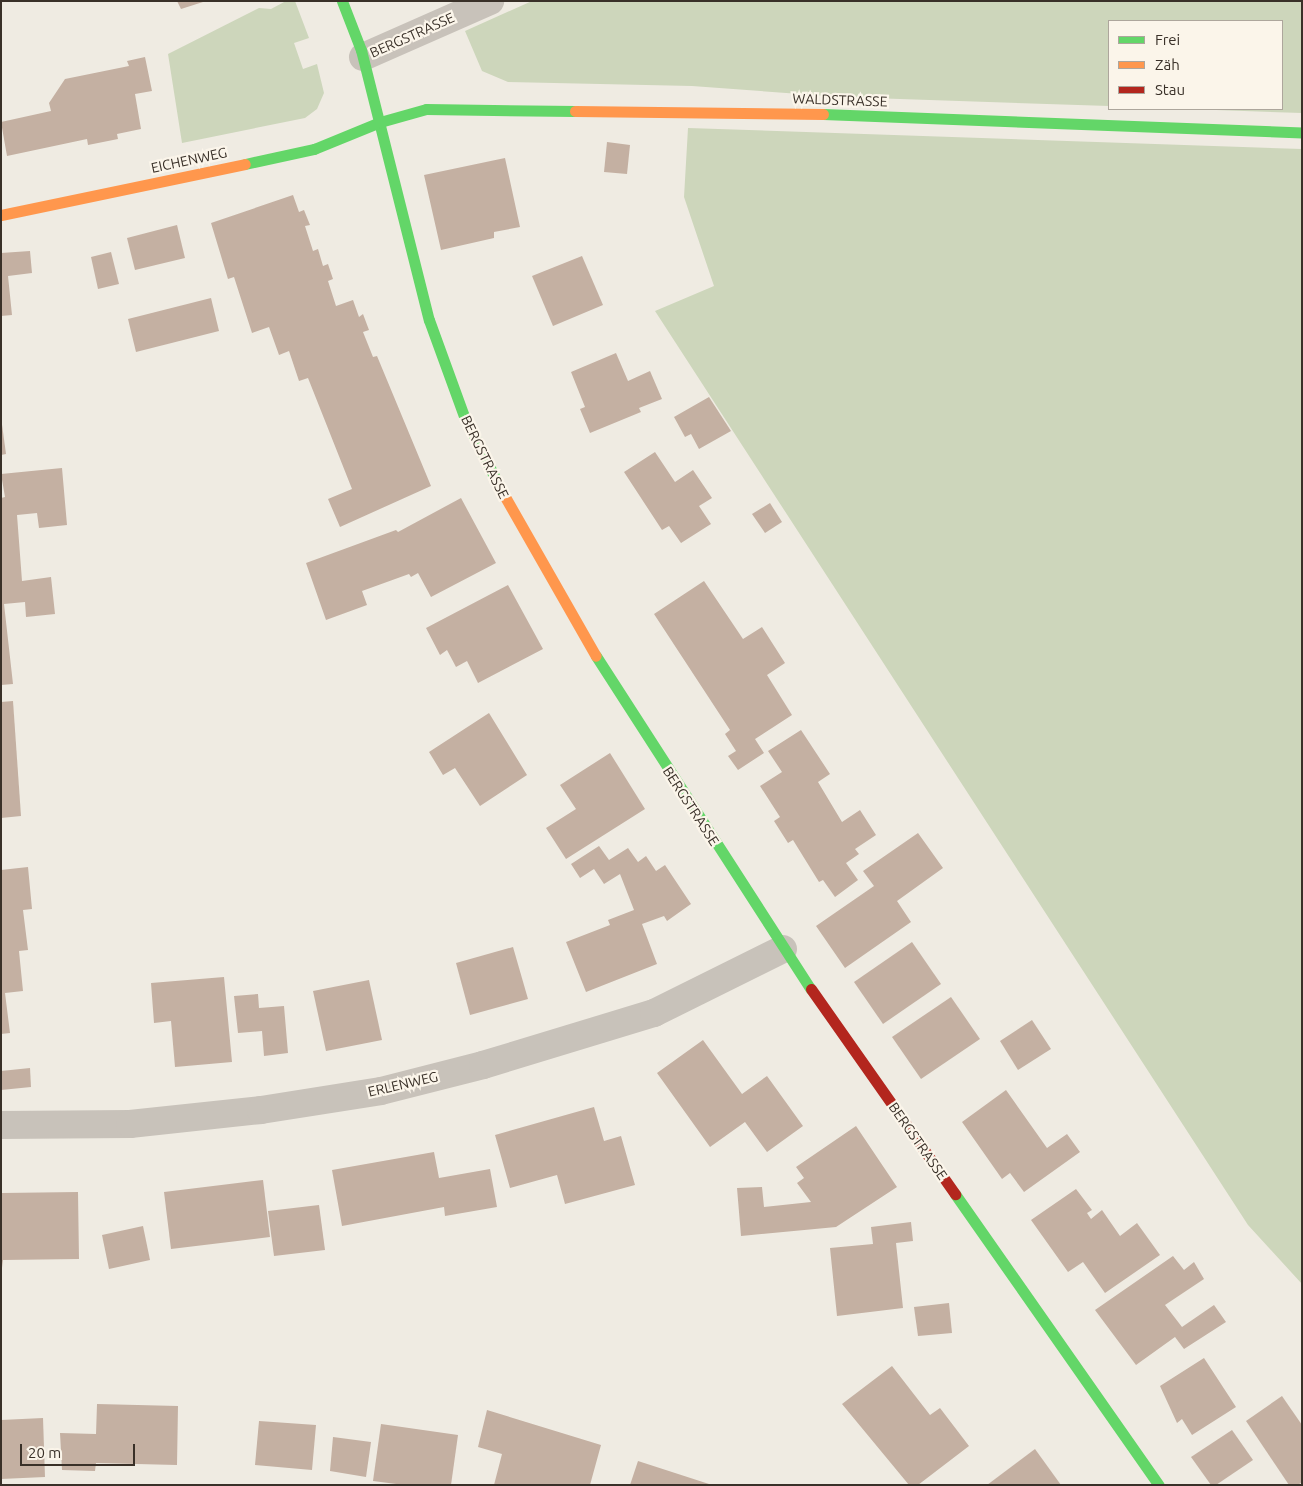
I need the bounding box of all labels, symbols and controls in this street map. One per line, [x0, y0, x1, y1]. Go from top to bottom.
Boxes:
street label: BERGSTRASSE [367, 9, 457, 61]
legend [1108, 20, 1283, 110]
text: Frei [1155, 31, 1180, 48]
text: Zäh [1155, 56, 1180, 73]
text: Stau [1155, 81, 1185, 98]
street label: WALDSTRASSE [792, 90, 888, 110]
street label: EICHENWEG [149, 144, 229, 176]
street label: BERGSTRASSE [458, 413, 512, 501]
street label: BERGSTRASSE [659, 763, 723, 849]
street label: ERLENWEG [366, 1068, 440, 1100]
street label: BERGSTRASSE [885, 1099, 951, 1183]
scale bar [22, 1434, 138, 1466]
text: 20 m [28, 1444, 61, 1461]

